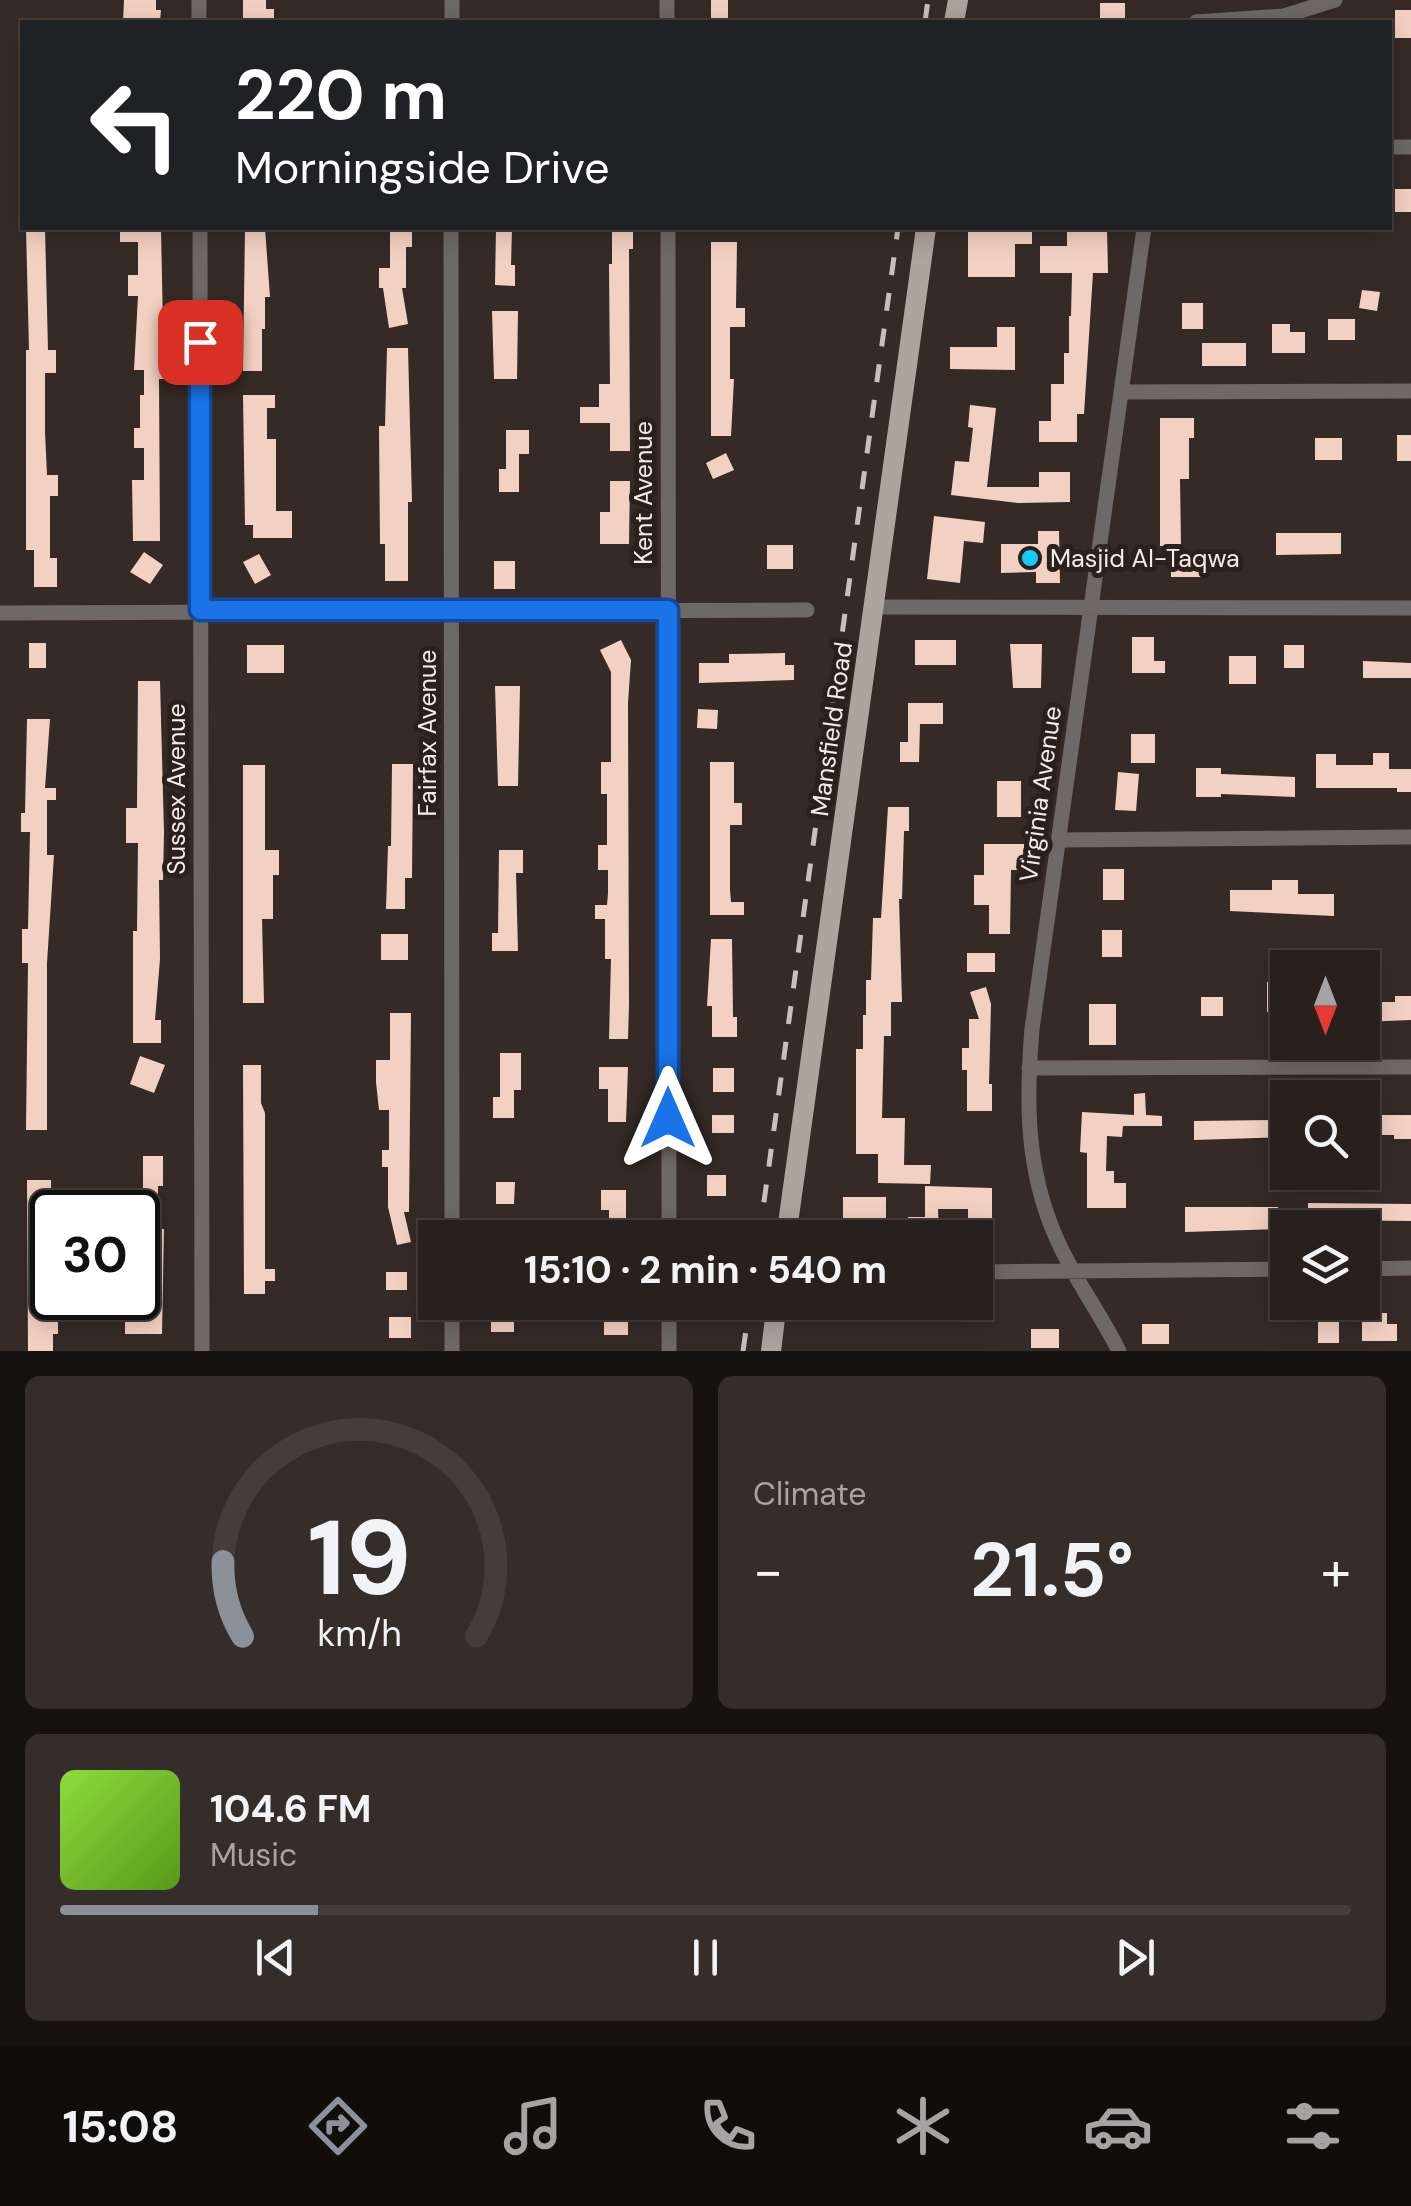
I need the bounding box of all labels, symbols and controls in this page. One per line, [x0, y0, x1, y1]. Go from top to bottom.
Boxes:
text: 220 m [235, 50, 447, 141]
icon: left [70, 60, 200, 190]
text: Morningside Drive [235, 138, 609, 197]
pin [158, 300, 243, 385]
icon: arrive [173, 315, 228, 370]
street label: Kent Avenue [627, 421, 660, 565]
place label: Masjid Al-Taqwa [1050, 542, 1240, 575]
marker: Masjid Al-Taqwa [1019, 547, 1041, 569]
street label: Mansfield Road [803, 640, 860, 818]
street label: Fairfax Avenue [411, 650, 444, 816]
street label: Sussex Avenue [160, 703, 193, 875]
street label: Virginia Avenue [1012, 704, 1069, 884]
north arrow [1270, 950, 1380, 1060]
map controls [1270, 950, 1380, 1320]
position arrow [616, 1066, 720, 1170]
button: search [1270, 1080, 1380, 1190]
speed limit sign: 30 [30, 1190, 160, 1320]
button: layers [1270, 1210, 1380, 1320]
text: 15:10 · 2 min · 540 m [524, 1245, 887, 1295]
text: Climate [753, 1473, 867, 1515]
text: 19 [307, 1491, 411, 1626]
text: 21.5° [970, 1522, 1134, 1619]
text: − [753, 1535, 783, 1607]
text: + [1321, 1535, 1351, 1607]
text: km/h [317, 1611, 401, 1657]
text: 104.6 FM [210, 1784, 372, 1834]
text: Music [210, 1834, 297, 1876]
icon: previous [248, 1930, 303, 1985]
icon: pause [678, 1930, 733, 1985]
icon: next [1108, 1930, 1163, 1985]
icon: directions [303, 2091, 373, 2161]
icon: music [498, 2091, 568, 2161]
icon: phone [693, 2091, 763, 2161]
icon: climate [888, 2091, 958, 2161]
icon: car [1083, 2091, 1153, 2161]
icon: filters [1278, 2091, 1348, 2161]
text: 15:08 [63, 2097, 178, 2156]

